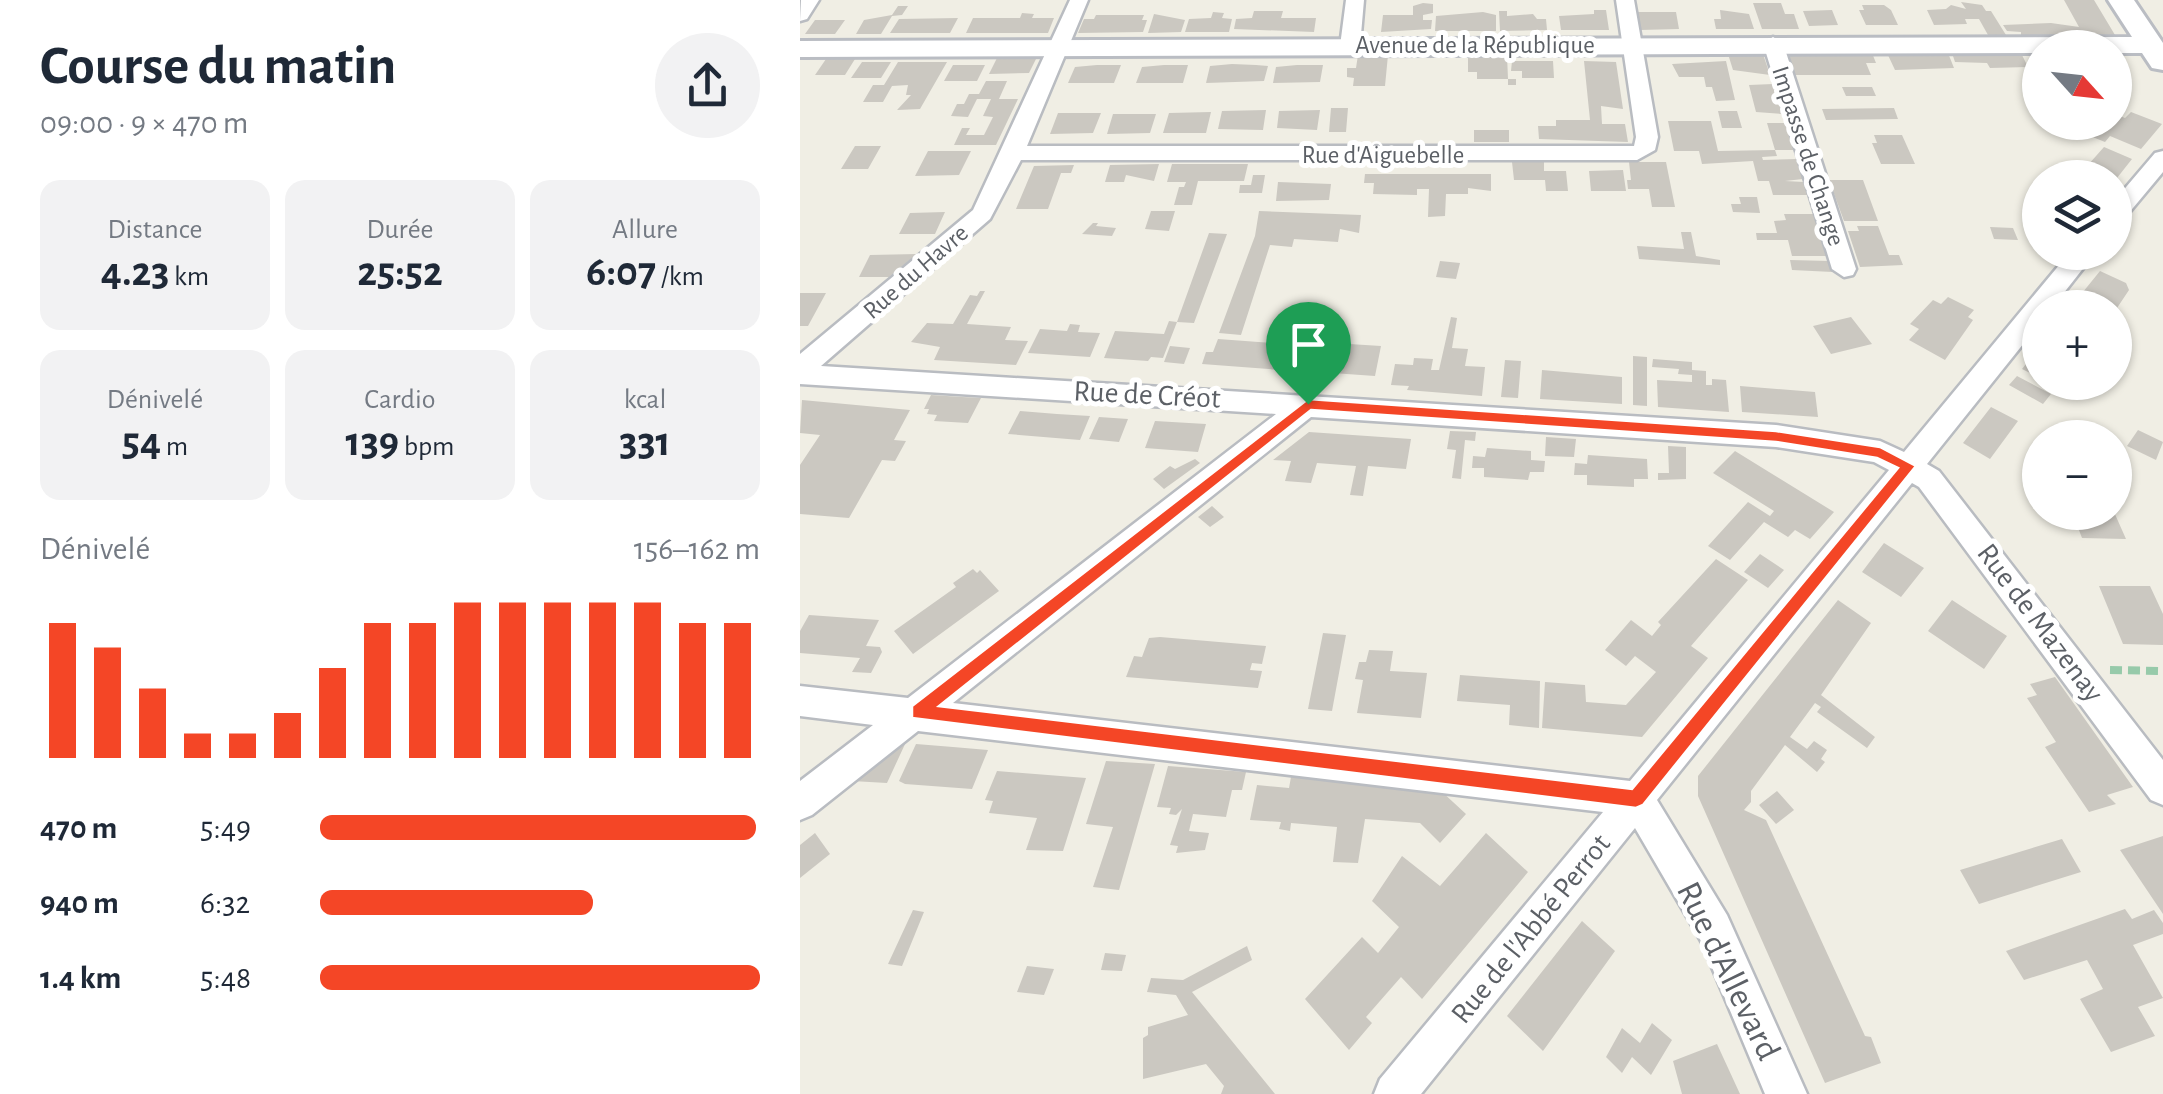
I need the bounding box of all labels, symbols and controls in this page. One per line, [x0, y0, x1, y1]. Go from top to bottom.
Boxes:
north arrow [2022, 30, 2132, 140]
map controls [2022, 30, 2132, 530]
button: share [655, 33, 760, 138]
street label: Avenue de la République [1355, 33, 1595, 58]
text: Course du matin [40, 39, 396, 94]
street label: Impasse de Change [1767, 63, 1849, 249]
text: 09:00 · 9 × 470 m [40, 107, 248, 139]
street label: Rue d'Aiguebelle [1302, 143, 1464, 168]
button: layers [2022, 160, 2132, 270]
text: Distance [108, 216, 202, 244]
text: Durée [367, 216, 433, 244]
text: Allure [612, 216, 678, 244]
street label: Rue du Havre [859, 220, 973, 324]
text: 4.23 [101, 251, 169, 293]
text: 25:52 [357, 251, 443, 293]
text: 6:07 [586, 251, 656, 293]
text: km [169, 263, 209, 291]
text: /km [656, 263, 704, 291]
button: + [2022, 290, 2132, 400]
pin [1266, 302, 1351, 405]
icon: arrive [1281, 317, 1336, 372]
street label: Rue de Créot [1073, 376, 1222, 414]
text: Dénivelé [107, 386, 203, 414]
text: Cardio [364, 386, 436, 414]
text: kcal [624, 386, 666, 414]
button: − [2022, 420, 2132, 530]
text: 54 [122, 421, 161, 463]
text: 139 [346, 421, 399, 463]
text: 331 [619, 421, 671, 463]
text: m [161, 433, 188, 461]
text: bpm [399, 433, 454, 461]
text: Dénivelé [40, 533, 150, 565]
text: 156–162 m [634, 533, 760, 565]
street label: Rue de Mazenay [1971, 538, 2109, 708]
text: 470 m [40, 812, 117, 844]
text: 5:49 [200, 812, 251, 844]
street label: Rue de l'Abbé Perrot [1446, 828, 1616, 1029]
street label: Rue d'Allevard [1670, 876, 1786, 1066]
text: 940 m [40, 887, 119, 919]
text: 6:32 [200, 887, 250, 919]
text: 1.4 km [40, 962, 121, 994]
text: 5:48 [200, 962, 251, 994]

